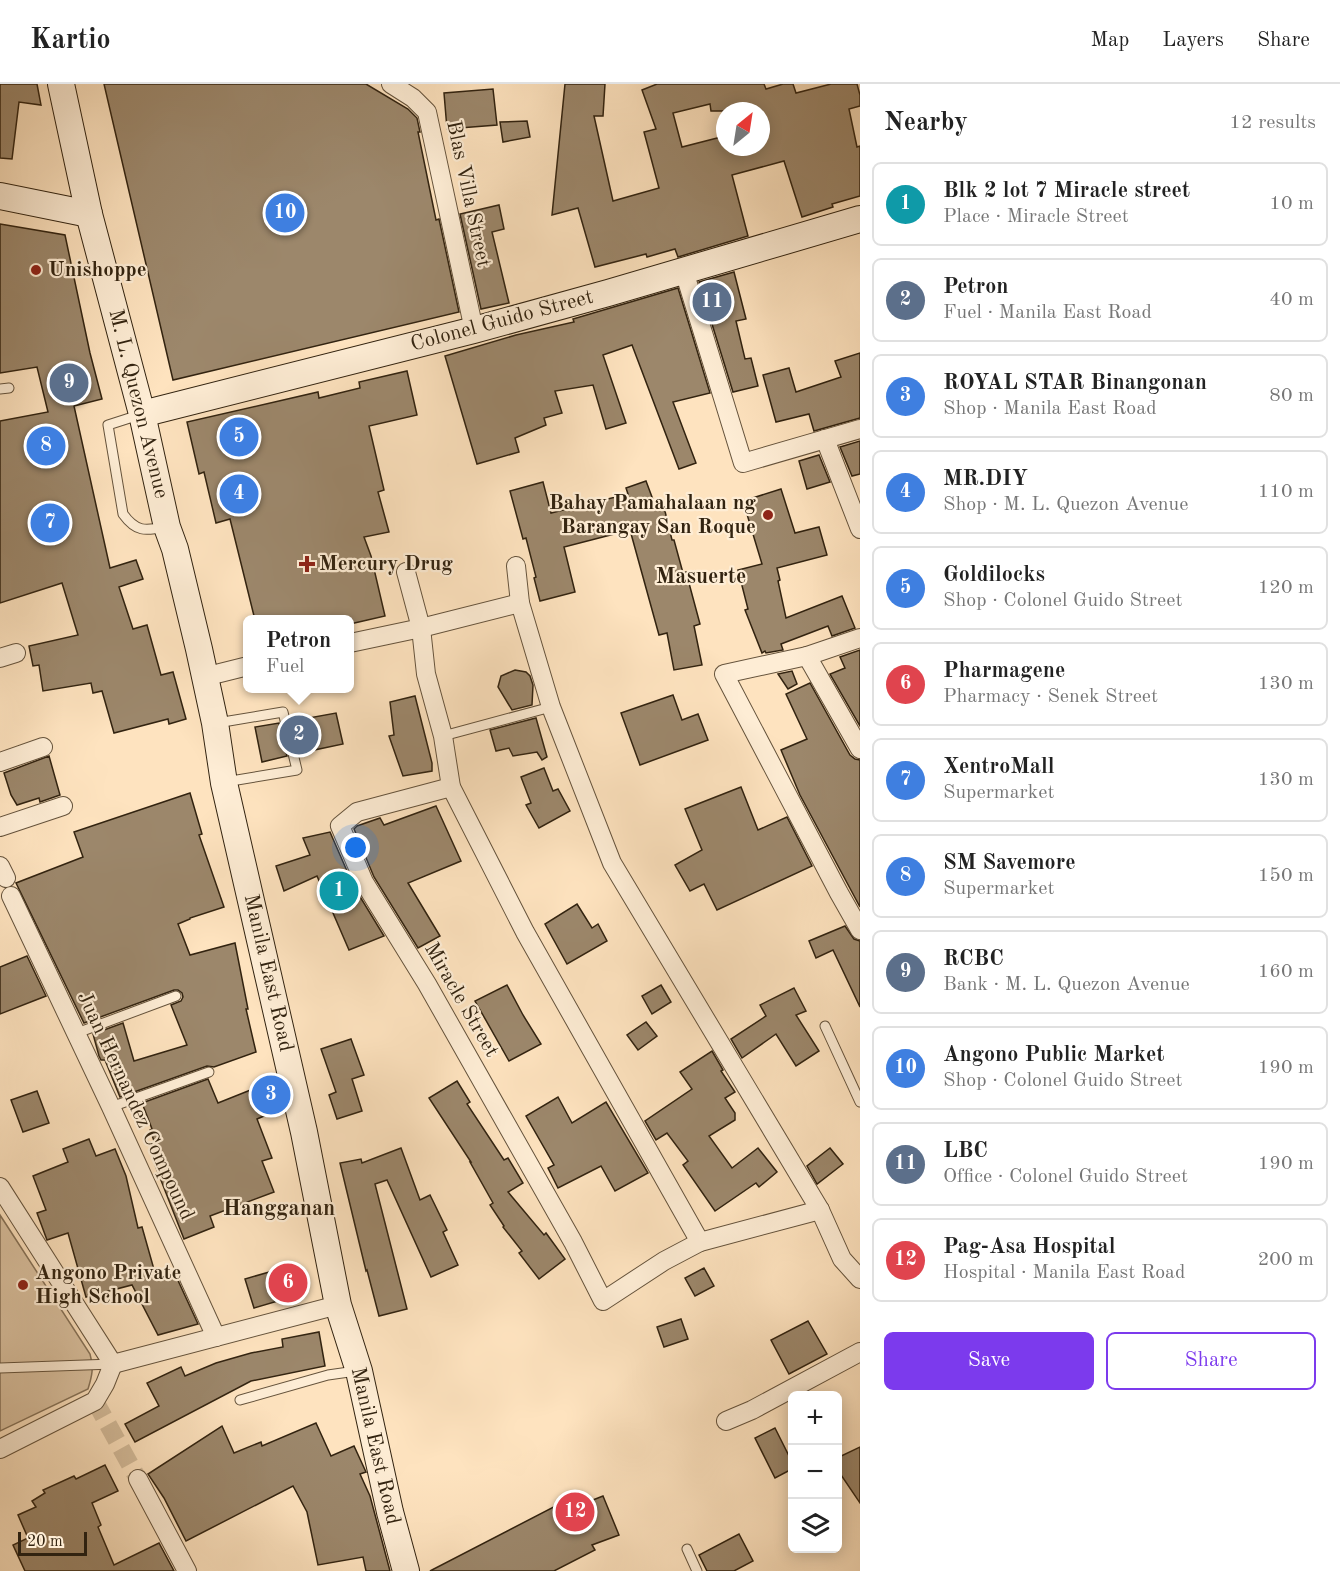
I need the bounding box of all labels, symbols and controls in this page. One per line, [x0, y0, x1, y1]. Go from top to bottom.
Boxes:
text: Kartio [30, 27, 111, 55]
text: Map [1090, 30, 1129, 51]
text: Layers [1162, 30, 1224, 51]
text: Share [1257, 30, 1310, 51]
north arrow [716, 102, 770, 156]
text: Nearby [884, 110, 968, 136]
text: 12 results [1229, 113, 1316, 133]
street label: Blas Villa Street [442, 119, 494, 269]
text: Blk 2 lot 7 Miracle street [943, 180, 1190, 202]
pin: 10 [266, 190, 304, 236]
text: 1 [900, 194, 911, 214]
text: 10 m [1269, 194, 1314, 214]
text: Place · Miracle Street [943, 207, 1129, 227]
place label: Unishoppe [48, 260, 147, 281]
marker: Unishoppe [29, 263, 43, 277]
text: Petron [943, 276, 1009, 298]
pin: 11 [692, 280, 732, 324]
street label: Colonel Guido Street [408, 287, 596, 355]
text: 2 [900, 290, 911, 310]
text: 40 m [1269, 290, 1314, 310]
text: Fuel · Manila East Road [943, 303, 1152, 323]
street label: M. L. Quezon Avenue [104, 307, 172, 501]
pin: 9 [50, 360, 88, 406]
text: ROYAL STAR Binangonan [943, 372, 1207, 394]
text: 3 [900, 386, 911, 406]
text: 80 m [1269, 386, 1314, 406]
text: Shop · Manila East Road [943, 399, 1157, 419]
pin: 5 [220, 414, 258, 460]
pin: 8 [26, 424, 66, 469]
text: MR.DIY [943, 468, 1028, 490]
pin: 4 [220, 472, 258, 516]
text: 4 [900, 482, 911, 502]
text: 110 m [1258, 482, 1314, 502]
place label: Bahay Pamahalaan ng Barangay San Roque [549, 493, 756, 538]
text: Shop · M. L. Quezon Avenue [943, 495, 1188, 515]
pin: 7 [31, 500, 70, 546]
marker: Bahay Pamahalaan ng Barangay San Roque [761, 508, 775, 522]
place label: Mercury Drug [319, 554, 453, 575]
marker: Mercury Drug [300, 557, 314, 571]
text: Goldilocks [943, 564, 1045, 586]
district label: Masuerte [656, 566, 746, 588]
text: 5 [900, 578, 911, 598]
text: 120 m [1258, 578, 1314, 598]
text: Shop · Colonel Guido Street [943, 591, 1182, 611]
popup [243, 615, 354, 693]
text: Petron [266, 630, 331, 652]
text: Fuel [266, 657, 305, 677]
text: Pharmagene [943, 660, 1065, 682]
text: 6 [900, 674, 911, 694]
text: 130 m [1258, 674, 1314, 694]
text: Pharmacy · Senek Street [943, 687, 1158, 707]
pin: 2 [280, 712, 318, 758]
text: XentroMall [943, 756, 1055, 778]
text: 7 [900, 770, 911, 790]
text: 130 m [1258, 770, 1314, 790]
text: Supermarket [943, 783, 1054, 803]
your location [341, 833, 370, 862]
text: SM Savemore [943, 852, 1076, 874]
text: 8 [900, 866, 911, 886]
text: 150 m [1258, 866, 1314, 886]
pin: 1 [320, 868, 358, 914]
text: Supermarket [943, 879, 1054, 899]
street label: Manila East Road [240, 892, 296, 1054]
street label: Miracle Street [420, 939, 502, 1061]
text: RCBC [943, 948, 1004, 970]
text: 9 [900, 962, 911, 982]
text: 160 m [1258, 962, 1314, 982]
text: Bank · M. L. Quezon Avenue [943, 975, 1190, 995]
street label: Juan Hernandez Compound [73, 988, 197, 1224]
text: Angono Public Market [943, 1044, 1165, 1066]
text: 10 [894, 1058, 917, 1078]
text: 190 m [1258, 1058, 1314, 1078]
text: Shop · Colonel Guido Street [943, 1071, 1182, 1091]
pin: 3 [252, 1072, 290, 1118]
text: LBC [943, 1140, 988, 1162]
text: 11 [894, 1154, 917, 1174]
text: 190 m [1258, 1154, 1314, 1174]
text: Office · Colonel Guido Street [943, 1167, 1188, 1187]
district label: Hangganan [223, 1198, 335, 1220]
text: Pag-Asa Hospital [943, 1236, 1115, 1258]
text: 12 [894, 1250, 917, 1270]
text: 200 m [1258, 1250, 1314, 1270]
pin: 6 [268, 1260, 308, 1306]
place label: Angono Private High School [35, 1263, 181, 1308]
text: Hospital · Manila East Road [943, 1263, 1185, 1283]
marker: Angono Private High School [16, 1278, 30, 1292]
button: Save [884, 1332, 1094, 1390]
button: Share [1106, 1332, 1316, 1390]
street label: Manila East Road [347, 1365, 403, 1527]
map controls [788, 1391, 842, 1553]
button: + [788, 1391, 842, 1445]
button: − [788, 1445, 842, 1499]
pin: 12 [556, 1490, 594, 1534]
button: layers [788, 1499, 842, 1553]
scale bar [18, 1529, 87, 1556]
text: 20 m [27, 1534, 63, 1550]

